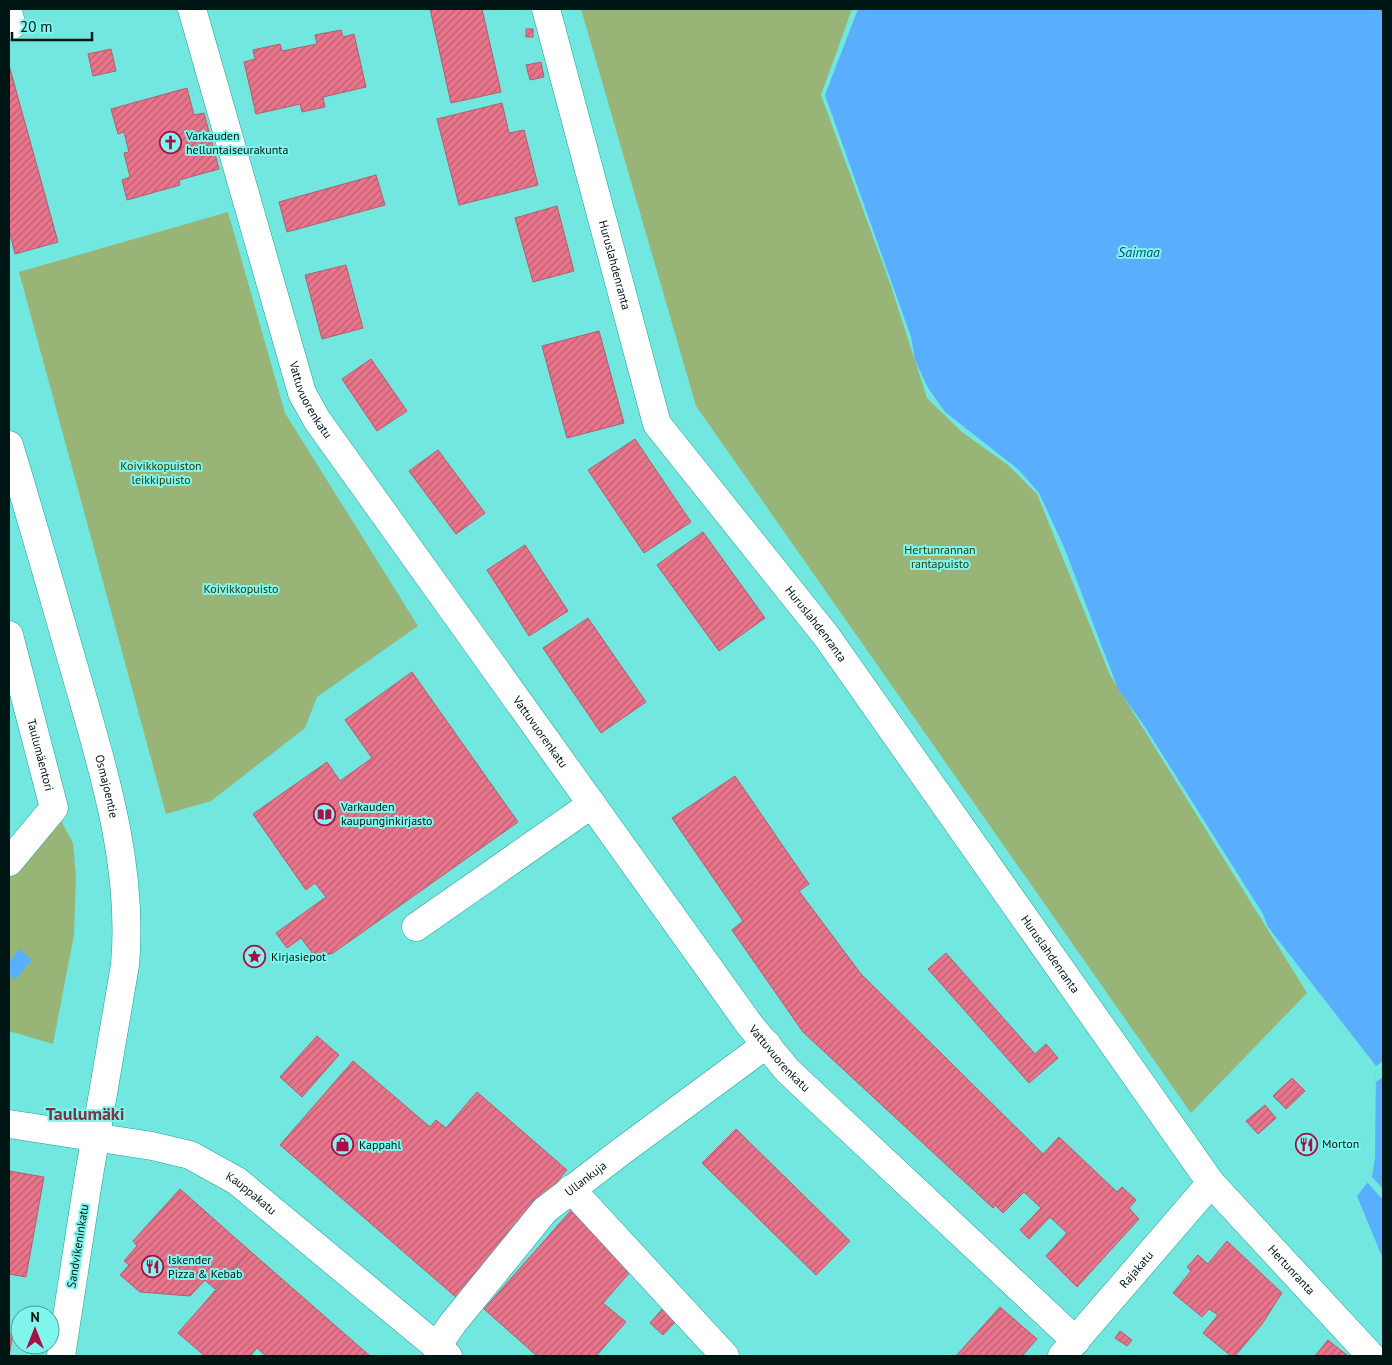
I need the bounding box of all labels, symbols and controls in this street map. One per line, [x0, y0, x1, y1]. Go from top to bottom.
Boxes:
scale bar [12, 10, 92, 42]
text: 20 m [20, 17, 53, 36]
place label: Varkauden helluntaiseurakunta [185, 128, 288, 157]
church icon: Varkauden helluntaiseurakunta [158, 131, 182, 155]
street label: Huruslahdenranta [596, 218, 634, 311]
water label: Saimaa [1118, 243, 1160, 261]
street label: Vattuvuorenkatu [286, 358, 336, 441]
park label: Koivikkopuiston leikkipuisto [120, 458, 202, 487]
park label: Hertunrannan rantapuisto [904, 542, 976, 571]
park label: Koivikkopuisto [204, 581, 278, 596]
street label: Huruslahdenranta [782, 583, 850, 665]
street label: Vattuvuorenkatu [509, 692, 571, 771]
street label: Taulumäentori [24, 717, 57, 793]
street label: Osmajoentie [92, 753, 122, 819]
place label: Varkauden kaupunginkirjasto [340, 799, 433, 828]
library icon: Varkauden kaupunginkirjasto [313, 802, 337, 826]
street label: Huruslahdenranta [1018, 912, 1083, 996]
place icon: Kirjasiepot [243, 945, 267, 969]
place label: Kirjasiepot [271, 949, 326, 964]
street label: Vattuvuorenkatu [745, 1021, 813, 1095]
district label: Taulumäki [45, 1102, 125, 1125]
restaurant icon: Morton [1294, 1132, 1318, 1156]
shop icon: Kappahl [331, 1133, 355, 1157]
place label: Morton [1322, 1136, 1359, 1151]
place label: Kappahl [359, 1137, 401, 1152]
street label: Ullankuja [561, 1158, 609, 1199]
street label: Kauppakatu [223, 1168, 280, 1218]
street label: Sandvikeninkatu [63, 1203, 92, 1289]
street label: Hertunranta [1265, 1242, 1318, 1298]
street label: Rajakatu [1116, 1248, 1156, 1291]
place label: Iskender Pizza & Kebab [168, 1252, 243, 1281]
restaurant icon: Iskender Pizza & Kebab [140, 1255, 164, 1279]
north arrow [10, 1305, 60, 1355]
text: N [30, 1308, 40, 1326]

